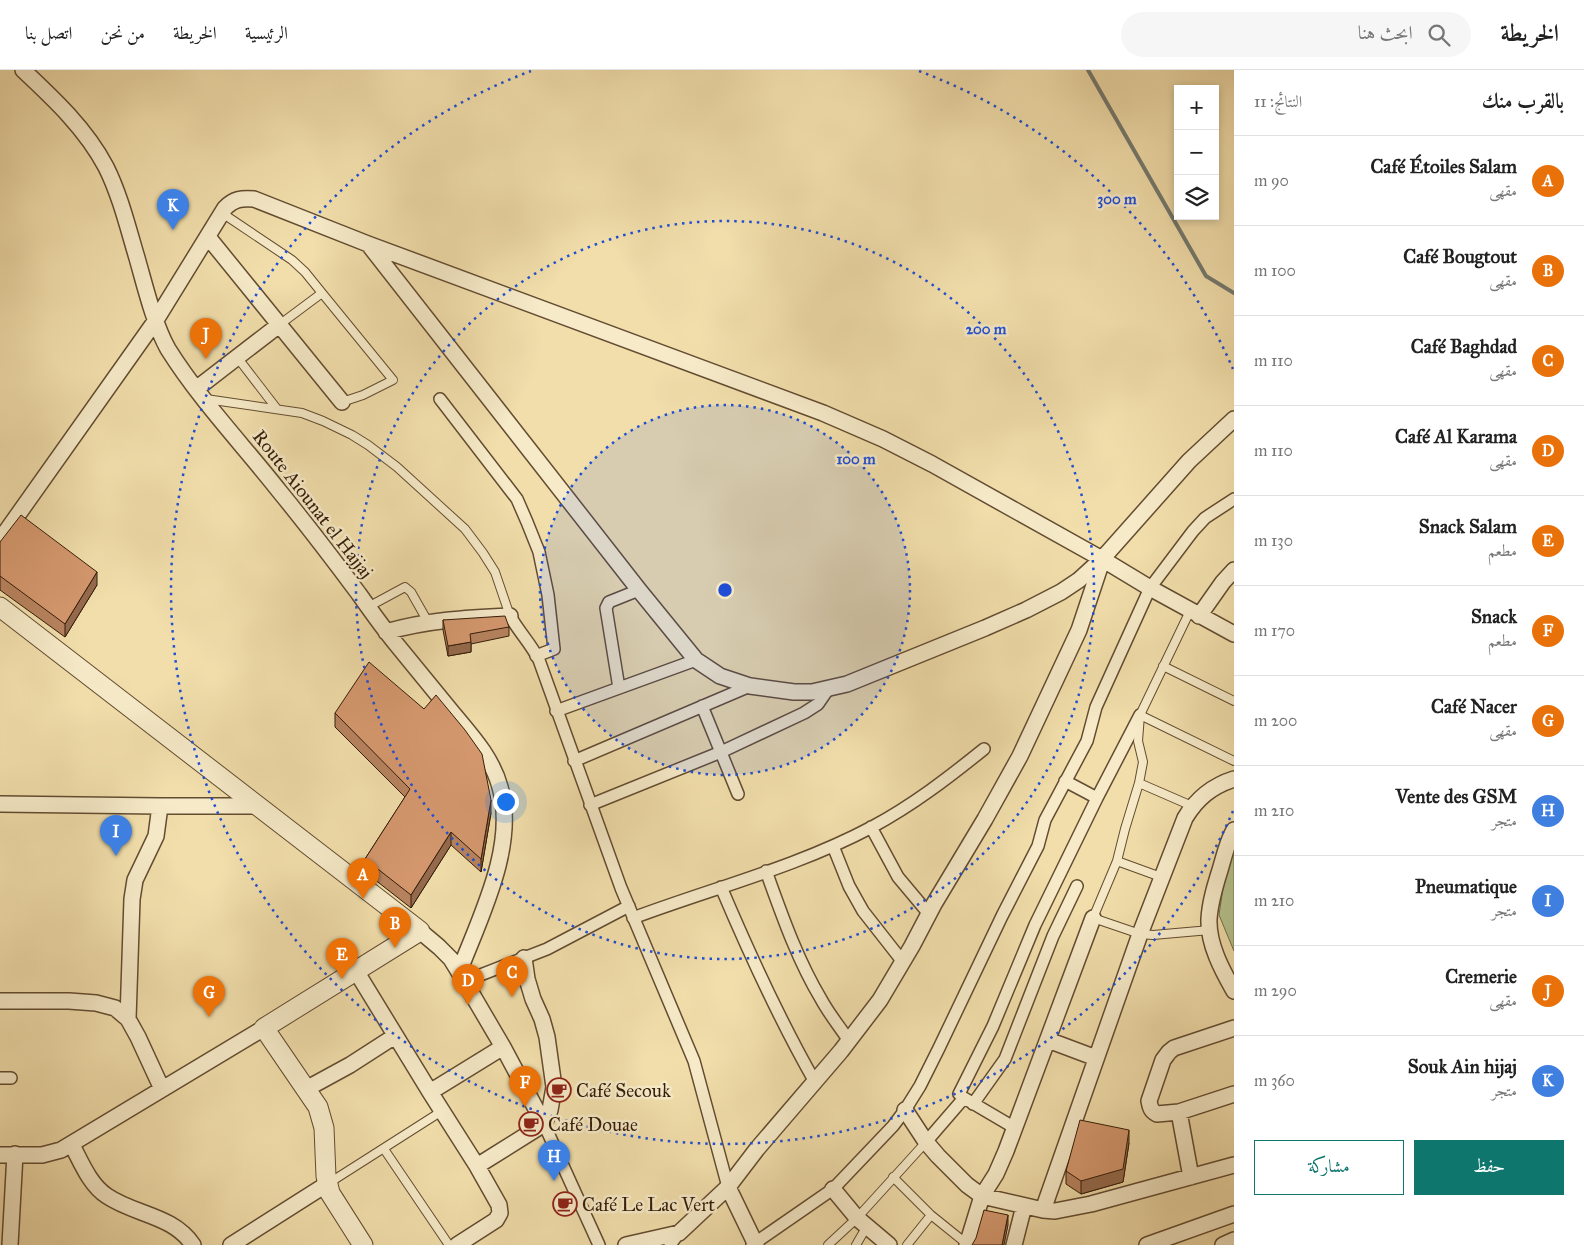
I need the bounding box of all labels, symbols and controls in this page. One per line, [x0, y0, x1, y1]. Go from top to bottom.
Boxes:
search box [1121, 12, 1471, 57]
text: الخريطة [1501, 18, 1559, 48]
text: ابحث هنا [1358, 21, 1413, 44]
icon: search [1425, 21, 1453, 49]
text: اتصل بنا [25, 22, 72, 44]
text: من نحن [100, 22, 145, 44]
text: الخريطة [173, 22, 217, 44]
text: الرئيسية [245, 22, 288, 44]
map controls [1174, 85, 1219, 220]
button: + [1174, 85, 1219, 130]
text: بالقرب منك [1482, 88, 1564, 114]
text: النتائج: 11 [1254, 92, 1302, 111]
button: − [1174, 130, 1219, 175]
text: Café Étoiles Salam [1370, 155, 1517, 178]
text: 90 m [1254, 171, 1289, 190]
text: A [1543, 171, 1553, 190]
button: layers [1174, 175, 1219, 220]
text: مقهى [1489, 181, 1517, 200]
pin: K [157, 189, 189, 230]
text: 300 m [1097, 190, 1137, 209]
text: Café Bougtout [1403, 245, 1517, 268]
text: 100 m [1254, 261, 1296, 280]
text: B [1543, 261, 1553, 280]
text: مقهى [1489, 271, 1517, 290]
pin: J [190, 318, 222, 359]
text: 200 m [966, 320, 1007, 338]
text: Café Baghdad [1411, 335, 1517, 358]
text: 110 m [1254, 351, 1293, 370]
text: C [1543, 351, 1553, 370]
text: مقهى [1489, 361, 1517, 380]
street label: Route Aiounat el Hajjaj [248, 425, 378, 583]
text: Café Al Karama [1395, 425, 1517, 448]
text: 110 m [1254, 441, 1293, 460]
text: D [1542, 441, 1554, 460]
text: 100 m [836, 450, 876, 468]
text: مقهى [1489, 451, 1517, 470]
text: Snack Salam [1419, 515, 1517, 538]
text: 130 m [1254, 531, 1293, 550]
text: E [1542, 531, 1554, 550]
text: مطعم [1488, 541, 1517, 560]
centre of rings [716, 581, 734, 599]
text: Snack [1471, 605, 1517, 628]
text: 170 m [1254, 621, 1295, 640]
text: F [1543, 621, 1553, 640]
text: مطعم [1488, 631, 1517, 650]
text: Café Nacer [1431, 695, 1517, 718]
text: 200 m [1254, 711, 1297, 730]
text: G [1542, 711, 1554, 730]
text: مقهى [1489, 721, 1517, 740]
text: Vente des GSM [1395, 785, 1517, 808]
your location [493, 789, 519, 815]
text: 210 m [1254, 801, 1294, 820]
text: H [1541, 801, 1555, 820]
text: متجر [1492, 811, 1517, 830]
pin: I [100, 815, 132, 856]
pin: A [347, 858, 379, 899]
text: Pneumatique [1415, 875, 1517, 898]
text: 210 m [1254, 891, 1294, 910]
text: I [1545, 891, 1551, 910]
text: متجر [1492, 901, 1517, 920]
pin: B [379, 907, 411, 948]
pin: E [326, 938, 358, 979]
pin: C [496, 956, 528, 997]
pin: D [452, 964, 484, 1005]
text: Cremerie [1445, 965, 1517, 988]
pin: G [193, 976, 225, 1017]
text: 290 m [1254, 981, 1297, 1000]
text: J [1545, 981, 1551, 1000]
text: مقهى [1489, 991, 1517, 1010]
text: Souk Ain hijaj [1408, 1055, 1517, 1078]
pin: F [509, 1066, 541, 1107]
text: 360 m [1254, 1071, 1295, 1090]
text: K [1542, 1071, 1554, 1090]
cafe icon: Café Secouk [546, 1077, 572, 1103]
place label: Café Secouk [576, 1079, 671, 1102]
text: متجر [1492, 1081, 1517, 1100]
cafe icon: Café Douae [518, 1111, 544, 1137]
place label: Café Douae [548, 1113, 638, 1136]
pin: H [538, 1140, 570, 1181]
button: مشاركة [1254, 1140, 1404, 1195]
button: حفظ [1414, 1140, 1564, 1195]
cafe icon: Café Le Lac Vert [552, 1191, 578, 1217]
place label: Café Le Lac Vert [582, 1193, 715, 1216]

